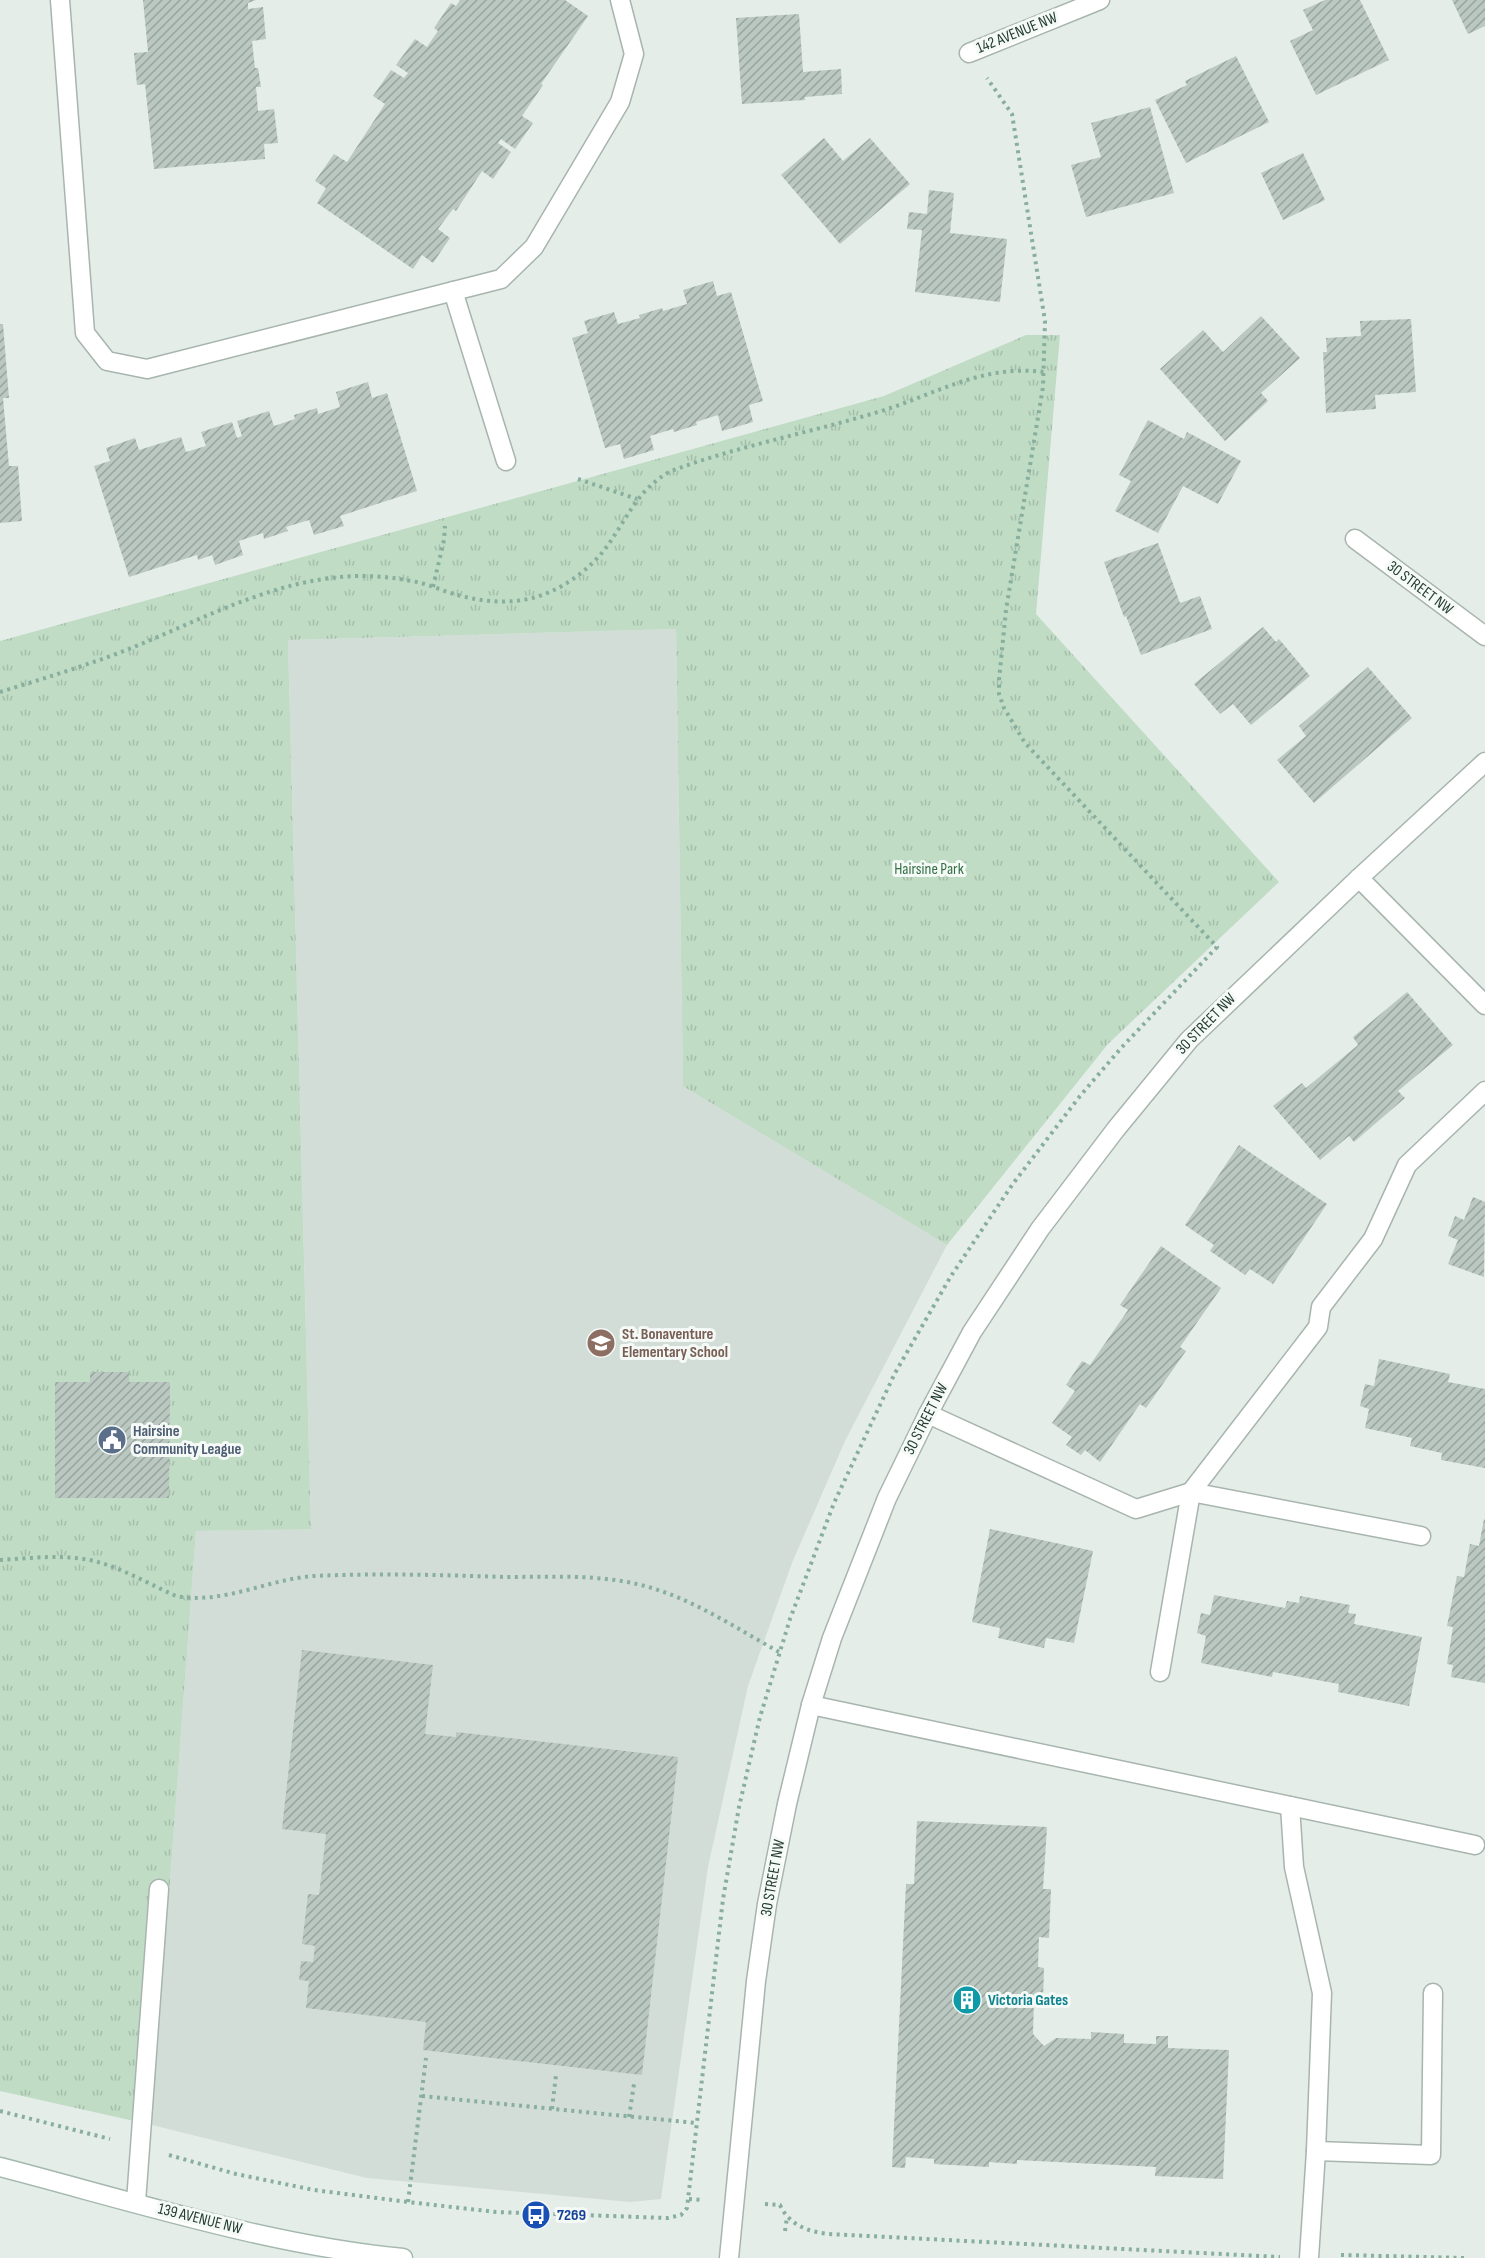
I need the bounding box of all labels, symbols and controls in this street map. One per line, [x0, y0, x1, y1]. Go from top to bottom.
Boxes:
street label: 142 AVENUE NW [974, 8, 1061, 58]
street label: 30 STREET NW [1383, 557, 1457, 619]
park label: Hairsine Park [894, 860, 964, 879]
street label: 30 STREET NW [1172, 989, 1240, 1059]
place label: St. Bonaventure Elementary School [622, 1325, 728, 1362]
school or university icon: St. Bonaventure Elementary School [585, 1327, 617, 1359]
street label: 30 STREET NW [900, 1380, 952, 1458]
place label: Hairsine Community League [133, 1422, 242, 1459]
public building icon: Hairsine Community League [96, 1424, 128, 1456]
street label: 30 STREET NW [757, 1837, 789, 1918]
building icon: Victoria Gates [951, 1984, 983, 2016]
place label: Victoria Gates [988, 1991, 1068, 2010]
street label: 139 AVENUE NW [156, 2199, 245, 2239]
bus stop icon: 7269 [520, 2199, 552, 2231]
place label: 7269 [557, 2206, 586, 2225]

